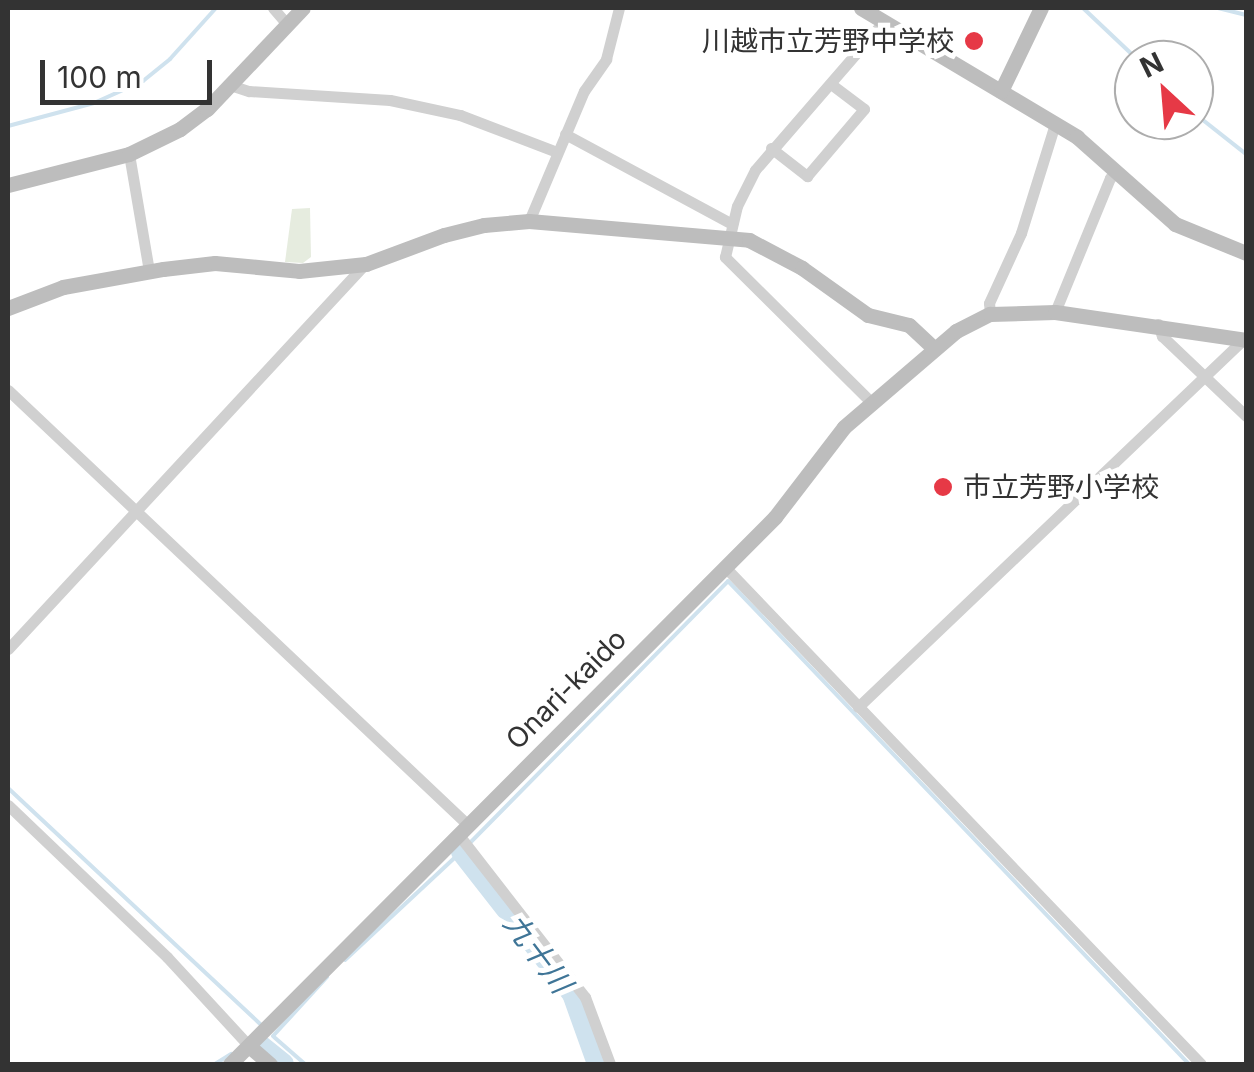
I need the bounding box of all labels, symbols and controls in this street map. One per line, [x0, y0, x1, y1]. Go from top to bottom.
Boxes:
place label: 川越市立芳野中学校 [702, 24, 954, 58]
marker: 川越市立芳野中学校 [963, 30, 985, 52]
scale bar [45, 40, 218, 102]
north arrow [1114, 40, 1214, 140]
text: N [1135, 45, 1169, 85]
text: 100 m [57, 59, 142, 95]
place label: 市立芳野小学校 [963, 470, 1159, 504]
marker: 市立芳野小学校 [932, 476, 954, 498]
street label: Onari-kaido [499, 622, 633, 756]
water label: 九十川 [497, 906, 579, 1000]

